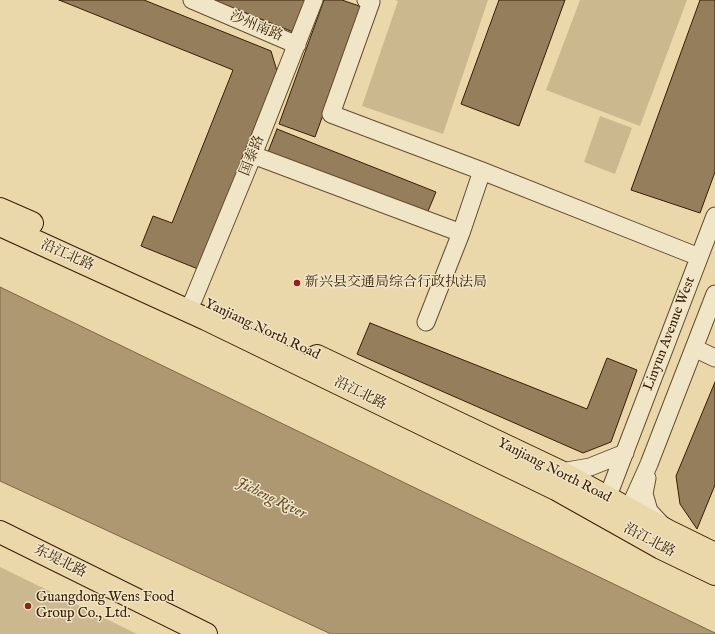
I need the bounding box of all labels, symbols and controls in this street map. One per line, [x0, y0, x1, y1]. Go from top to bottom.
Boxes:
street label: 沙州南路 [227, 8, 285, 46]
street label: 国泰路 [237, 133, 269, 179]
street label: 沿江北路 [38, 237, 96, 275]
place label: 新兴县交通局综合行政执法局 [305, 275, 487, 291]
street label: Linyun Avenue West [641, 275, 699, 393]
marker: 新兴县交通局综合行政执法局 [292, 278, 302, 288]
street label: Yanjiang North Road [202, 296, 322, 364]
street label: 沿江北路 [331, 374, 389, 414]
street label: Yanjiang North Road [494, 435, 614, 507]
water label: Jicheng River [233, 474, 309, 524]
street label: 沿江北路 [620, 520, 678, 562]
street label: 东堤北路 [31, 542, 89, 582]
place label: Guangdong Wens Food Group Co., Ltd. [36, 590, 174, 622]
marker: Guangdong Wens Food Group Co., Ltd. [23, 601, 33, 611]

